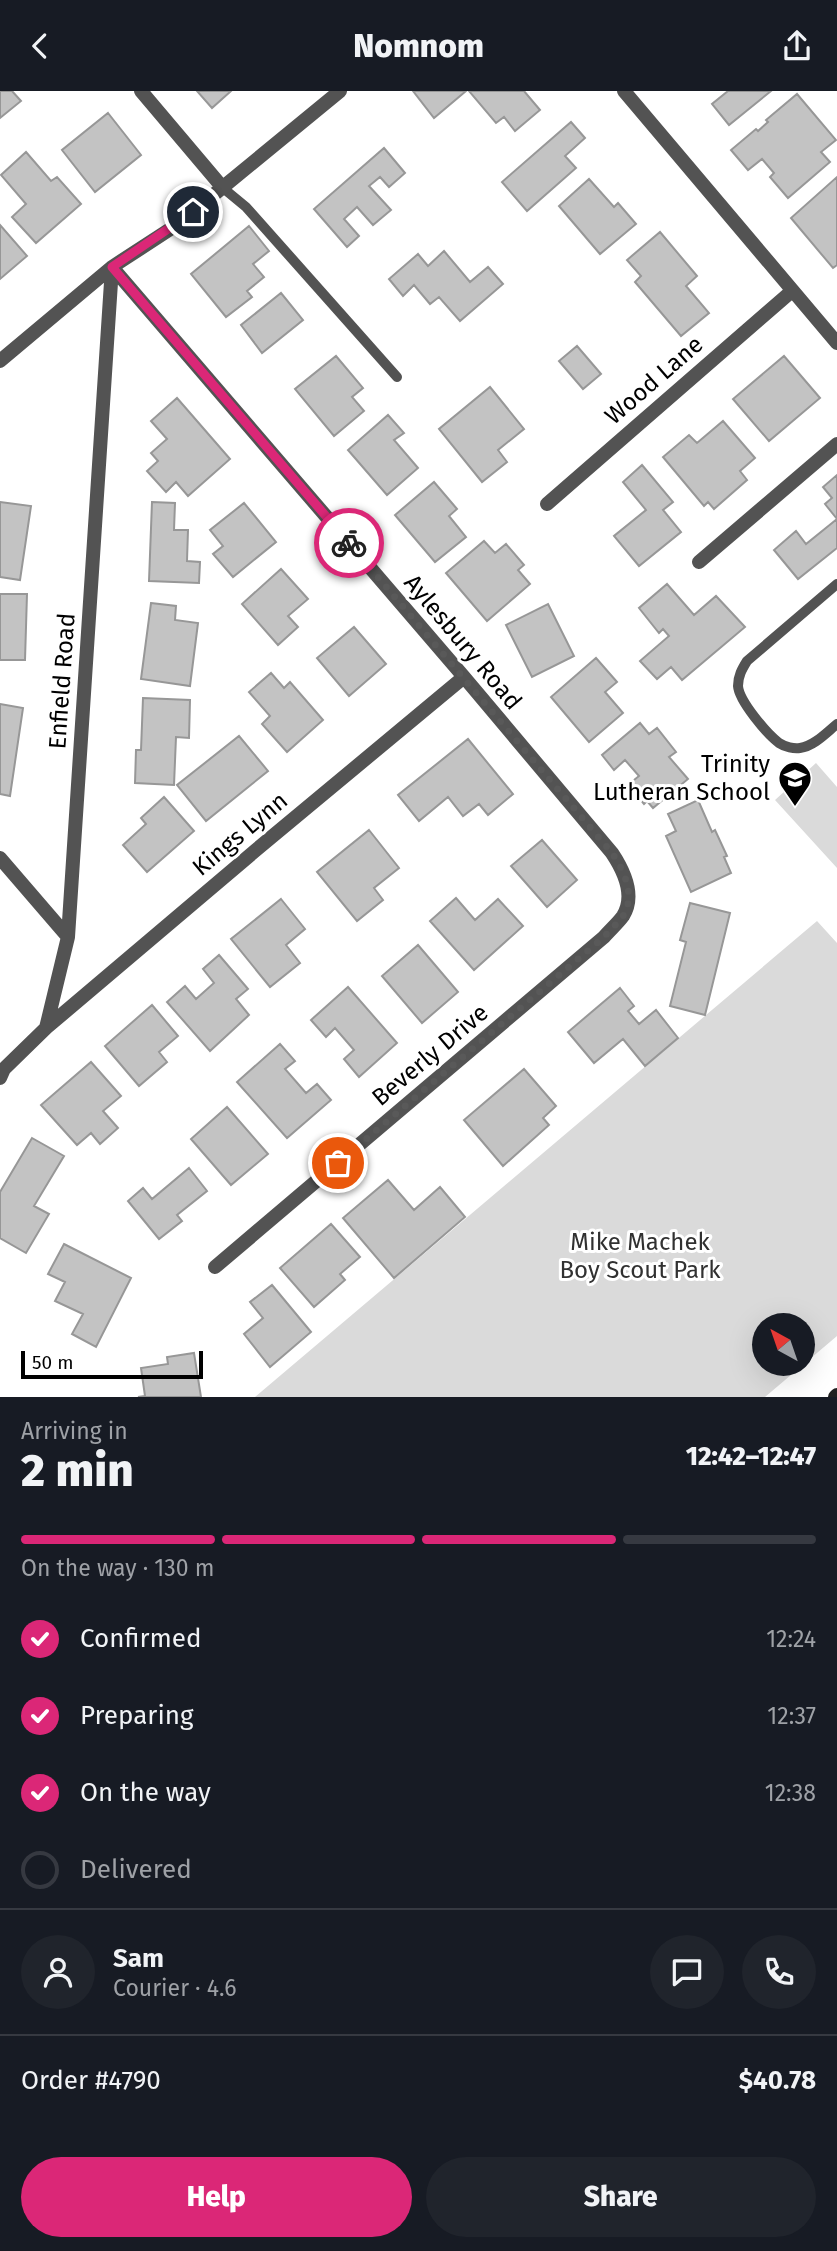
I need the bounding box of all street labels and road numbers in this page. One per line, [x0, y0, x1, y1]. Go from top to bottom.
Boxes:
street label: Wood Lane [599, 330, 709, 430]
street label: Aylesbury Road [398, 569, 528, 715]
street label: Enfield Road [43, 612, 81, 750]
street label: Kings Lynn [187, 786, 293, 882]
street label: Beverly Drive [366, 998, 494, 1112]

